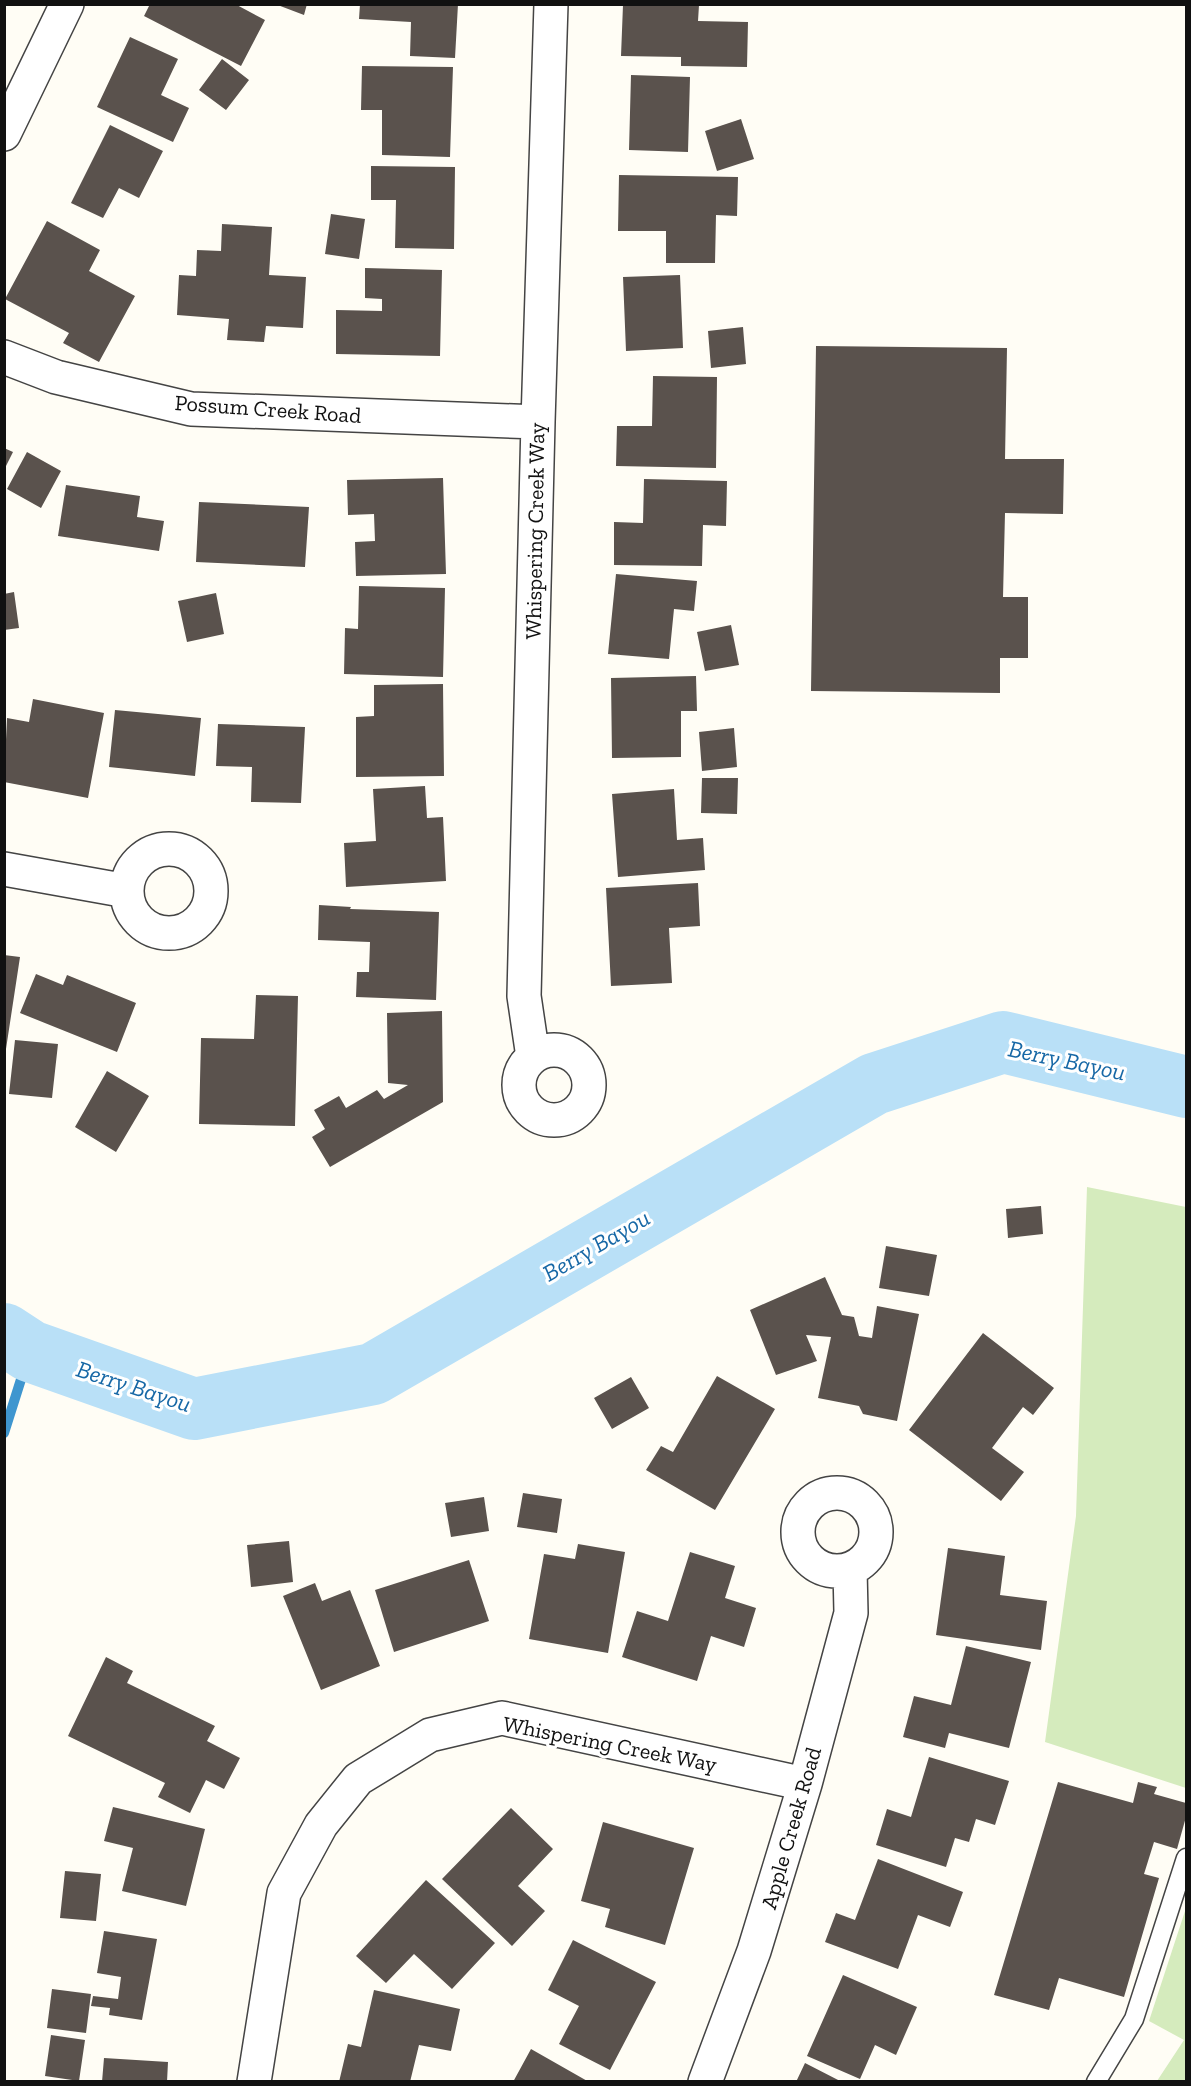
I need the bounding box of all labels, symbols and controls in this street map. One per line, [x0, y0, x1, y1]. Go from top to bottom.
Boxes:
street label: Possum Creek Road [174, 389, 362, 429]
street label: Whispering Creek Way [520, 422, 550, 640]
water label: Berry Bayou [1006, 1033, 1128, 1087]
water label: Berry Bayou [537, 1203, 655, 1287]
water label: Berry Bayou [73, 1354, 195, 1418]
street label: Whispering Creek Way [501, 1710, 720, 1778]
street label: Apple Creek Road [755, 1744, 827, 1912]

